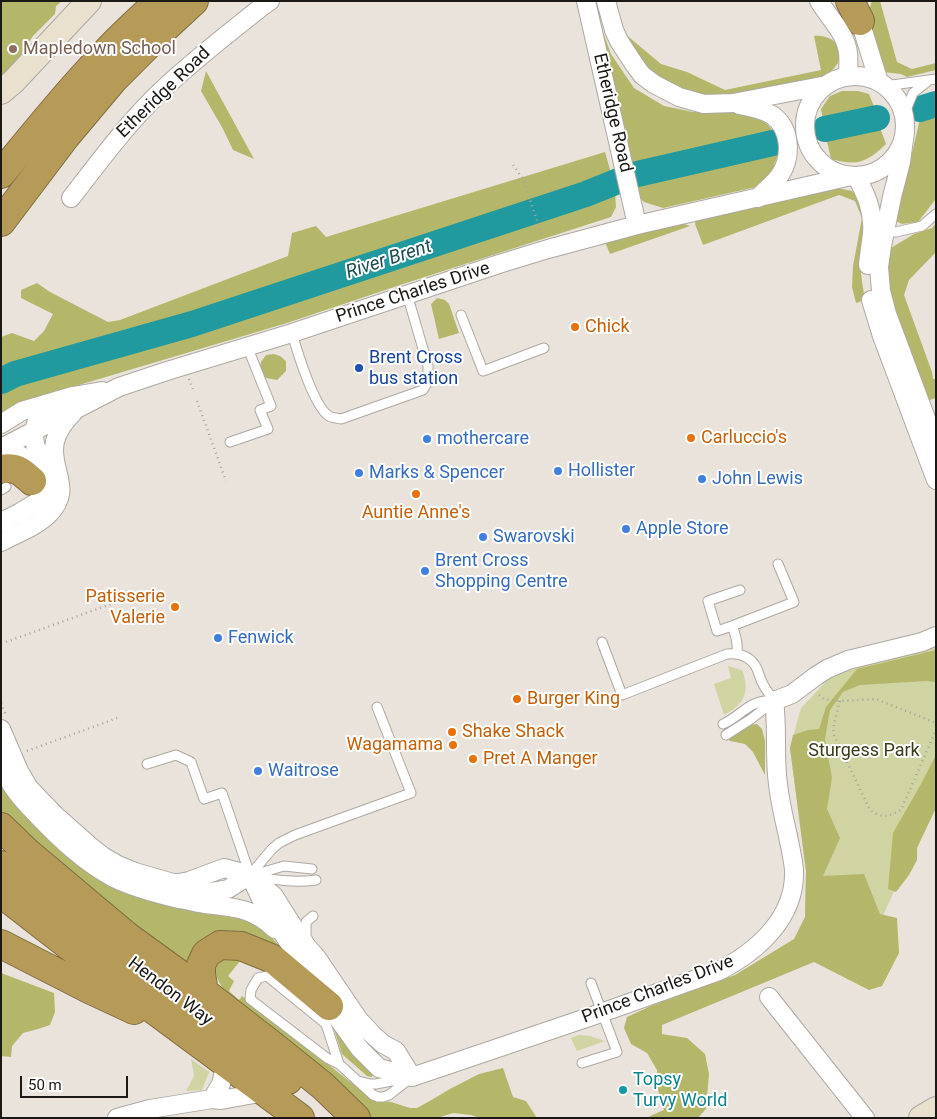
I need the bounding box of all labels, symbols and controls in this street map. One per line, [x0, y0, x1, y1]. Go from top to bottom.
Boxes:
place label: Mapledown School [23, 38, 176, 60]
marker: Mapledown School [7, 43, 19, 55]
street label: Etheridge Road [113, 43, 215, 143]
street label: Etheridge Road [588, 51, 636, 175]
water label: River Brent [343, 235, 435, 285]
street label: Prince Charles Drive [333, 258, 493, 328]
place label: Chick [585, 316, 630, 338]
marker: Chick [569, 321, 581, 333]
place label: Brent Cross bus station [369, 347, 462, 389]
marker: Brent Cross bus station [353, 362, 365, 374]
place label: Carluccio's [701, 427, 787, 449]
place label: mothercare [437, 428, 529, 450]
marker: Carluccio's [685, 432, 697, 444]
marker: mothercare [421, 433, 433, 445]
place label: Hollister [568, 460, 635, 482]
place label: Marks & Spencer [369, 462, 504, 484]
marker: Hollister [552, 465, 564, 477]
marker: Marks & Spencer [353, 467, 365, 479]
place label: John Lewis [712, 468, 803, 490]
marker: John Lewis [696, 473, 708, 485]
marker: Auntie Anne's [410, 488, 422, 500]
place label: Auntie Anne's [362, 502, 470, 524]
place label: Apple Store [636, 518, 728, 540]
marker: Apple Store [620, 523, 632, 535]
place label: Swarovski [493, 526, 575, 548]
marker: Swarovski [477, 531, 489, 543]
place label: Brent Cross Shopping Centre [435, 550, 568, 592]
marker: Brent Cross Shopping Centre [419, 565, 431, 577]
place label: Patisserie Valerie [86, 586, 165, 628]
marker: Patisserie Valerie [169, 601, 181, 613]
place label: Fenwick [228, 627, 294, 649]
marker: Fenwick [212, 632, 224, 644]
place label: Burger King [527, 688, 620, 710]
marker: Burger King [511, 693, 523, 705]
place label: Shake Shack [462, 721, 564, 743]
marker: Shake Shack [446, 726, 458, 738]
place label: Wagamama [346, 734, 443, 756]
marker: Wagamama [447, 739, 459, 751]
park label: Sturgess Park [808, 740, 920, 762]
place label: Pret A Manger [483, 748, 598, 770]
marker: Pret A Manger [467, 753, 479, 765]
place label: Waitrose [268, 760, 339, 782]
marker: Waitrose [252, 765, 264, 777]
street label: Prince Charles Drive [579, 951, 737, 1029]
street label: Hendon Way [123, 953, 217, 1031]
scale bar [22, 1066, 130, 1098]
place label: Topsy Turvy World [633, 1069, 727, 1112]
text: 50 m [28, 1076, 62, 1094]
marker: Topsy Turvy World [617, 1084, 629, 1096]

